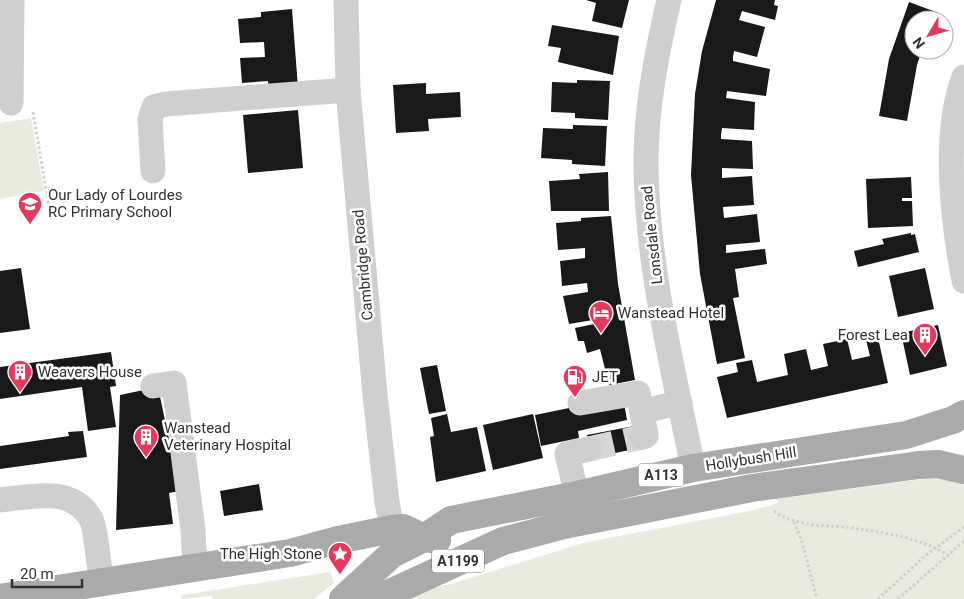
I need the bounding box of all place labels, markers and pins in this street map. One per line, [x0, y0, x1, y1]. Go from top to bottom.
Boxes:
place label: Our Lady of Lourdes RC Primary School [48, 186, 182, 221]
school or university icon: Our Lady of Lourdes RC Primary School [17, 191, 43, 225]
hotel icon: Wanstead Hotel [588, 300, 614, 334]
place label: Wanstead Hotel [618, 304, 724, 322]
building icon: Forest Lea [912, 322, 938, 356]
place label: Forest Lea [838, 326, 908, 344]
building icon: Weavers House [7, 359, 33, 393]
place label: Weavers House [38, 363, 142, 381]
fuel station icon: JET [562, 364, 588, 398]
place label: JET [592, 368, 618, 386]
place label: Wanstead Veterinary Hospital [164, 419, 291, 454]
building icon: Wanstead Veterinary Hospital [133, 424, 159, 458]
place icon: The High Stone [327, 541, 353, 575]
place label: The High Stone [220, 545, 322, 563]

